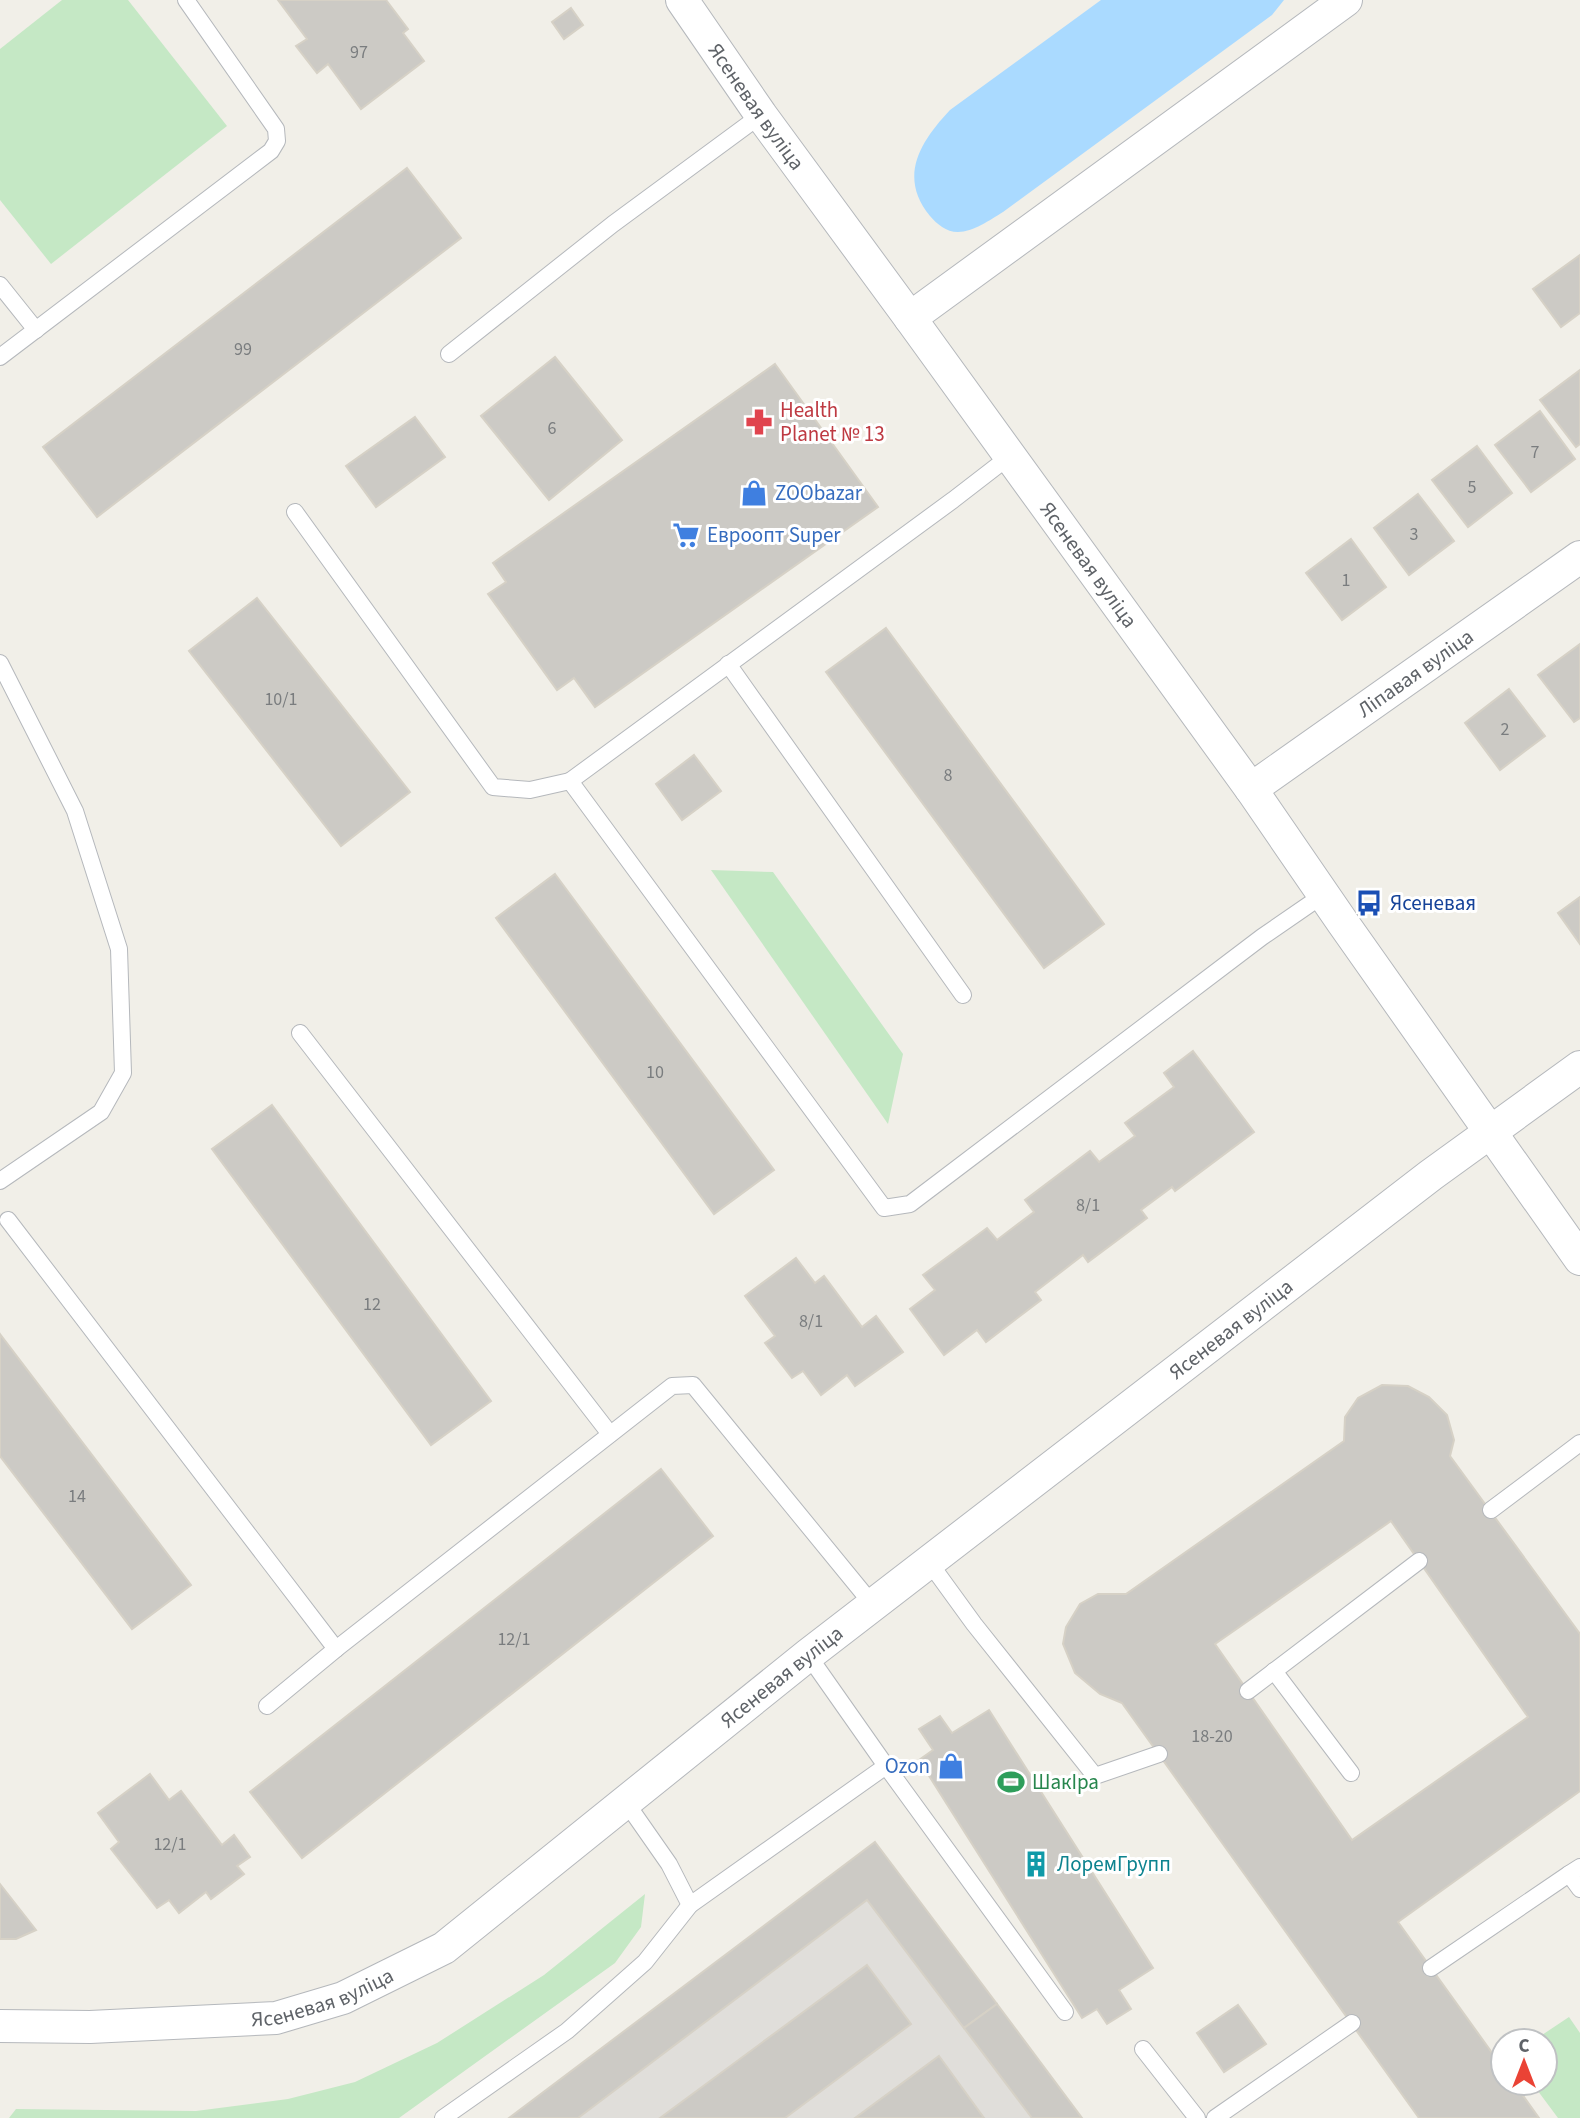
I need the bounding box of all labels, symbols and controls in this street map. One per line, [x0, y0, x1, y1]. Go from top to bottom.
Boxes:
street label: Ясеневая вуліца [701, 37, 812, 176]
house number: 97 [350, 40, 368, 65]
house number: 99 [234, 337, 252, 362]
place label: Health Planet № 13 [780, 395, 885, 449]
pharmacy icon: Health Planet № 13 [744, 407, 774, 437]
house number: 6 [548, 416, 557, 441]
house number: 7 [1531, 440, 1540, 465]
house number: 5 [1468, 475, 1477, 500]
shop icon: ZOObazar [739, 478, 769, 508]
place label: ZOObazar [775, 478, 863, 508]
street label: Ясеневая вуліца [1033, 496, 1145, 634]
supermarket icon: Евроопт Super [671, 520, 701, 550]
place label: Евроопт Super [707, 520, 841, 550]
house number: 3 [1410, 522, 1419, 547]
house number: 1 [1342, 568, 1350, 593]
street label: Ліпавая вуліца [1351, 622, 1479, 725]
house number: 10/1 [264, 687, 298, 712]
house number: 2 [1501, 717, 1510, 742]
house number: 8 [944, 763, 953, 788]
bus stop icon: Ясеневая [1354, 888, 1384, 918]
place label: Ясеневая [1390, 888, 1476, 918]
house number: 10 [646, 1060, 664, 1085]
house number: 8/1 [1076, 1193, 1100, 1218]
street label: Ясеневая вуліца [1163, 1272, 1299, 1387]
house number: 12 [363, 1292, 381, 1317]
house number: 8/1 [799, 1309, 823, 1334]
house number: 14 [68, 1484, 86, 1509]
street label: Ясеневая вуліца [714, 1618, 849, 1735]
house number: 12/1 [497, 1627, 531, 1652]
house number: 18-20 [1191, 1724, 1233, 1749]
place label: Ozon [885, 1751, 930, 1781]
shop icon: Ozon [936, 1751, 966, 1781]
sports icon: ШакІра [996, 1767, 1026, 1797]
place label: ШакІра [1032, 1767, 1099, 1797]
house number: 12/1 [153, 1832, 187, 1857]
building icon: ЛоремГрупп [1021, 1849, 1051, 1879]
place label: ЛоремГрупп [1057, 1849, 1171, 1879]
street label: Ясеневая вуліца [250, 1960, 399, 2034]
north arrow [1489, 2027, 1559, 2097]
text: С [1518, 2033, 1530, 2060]

